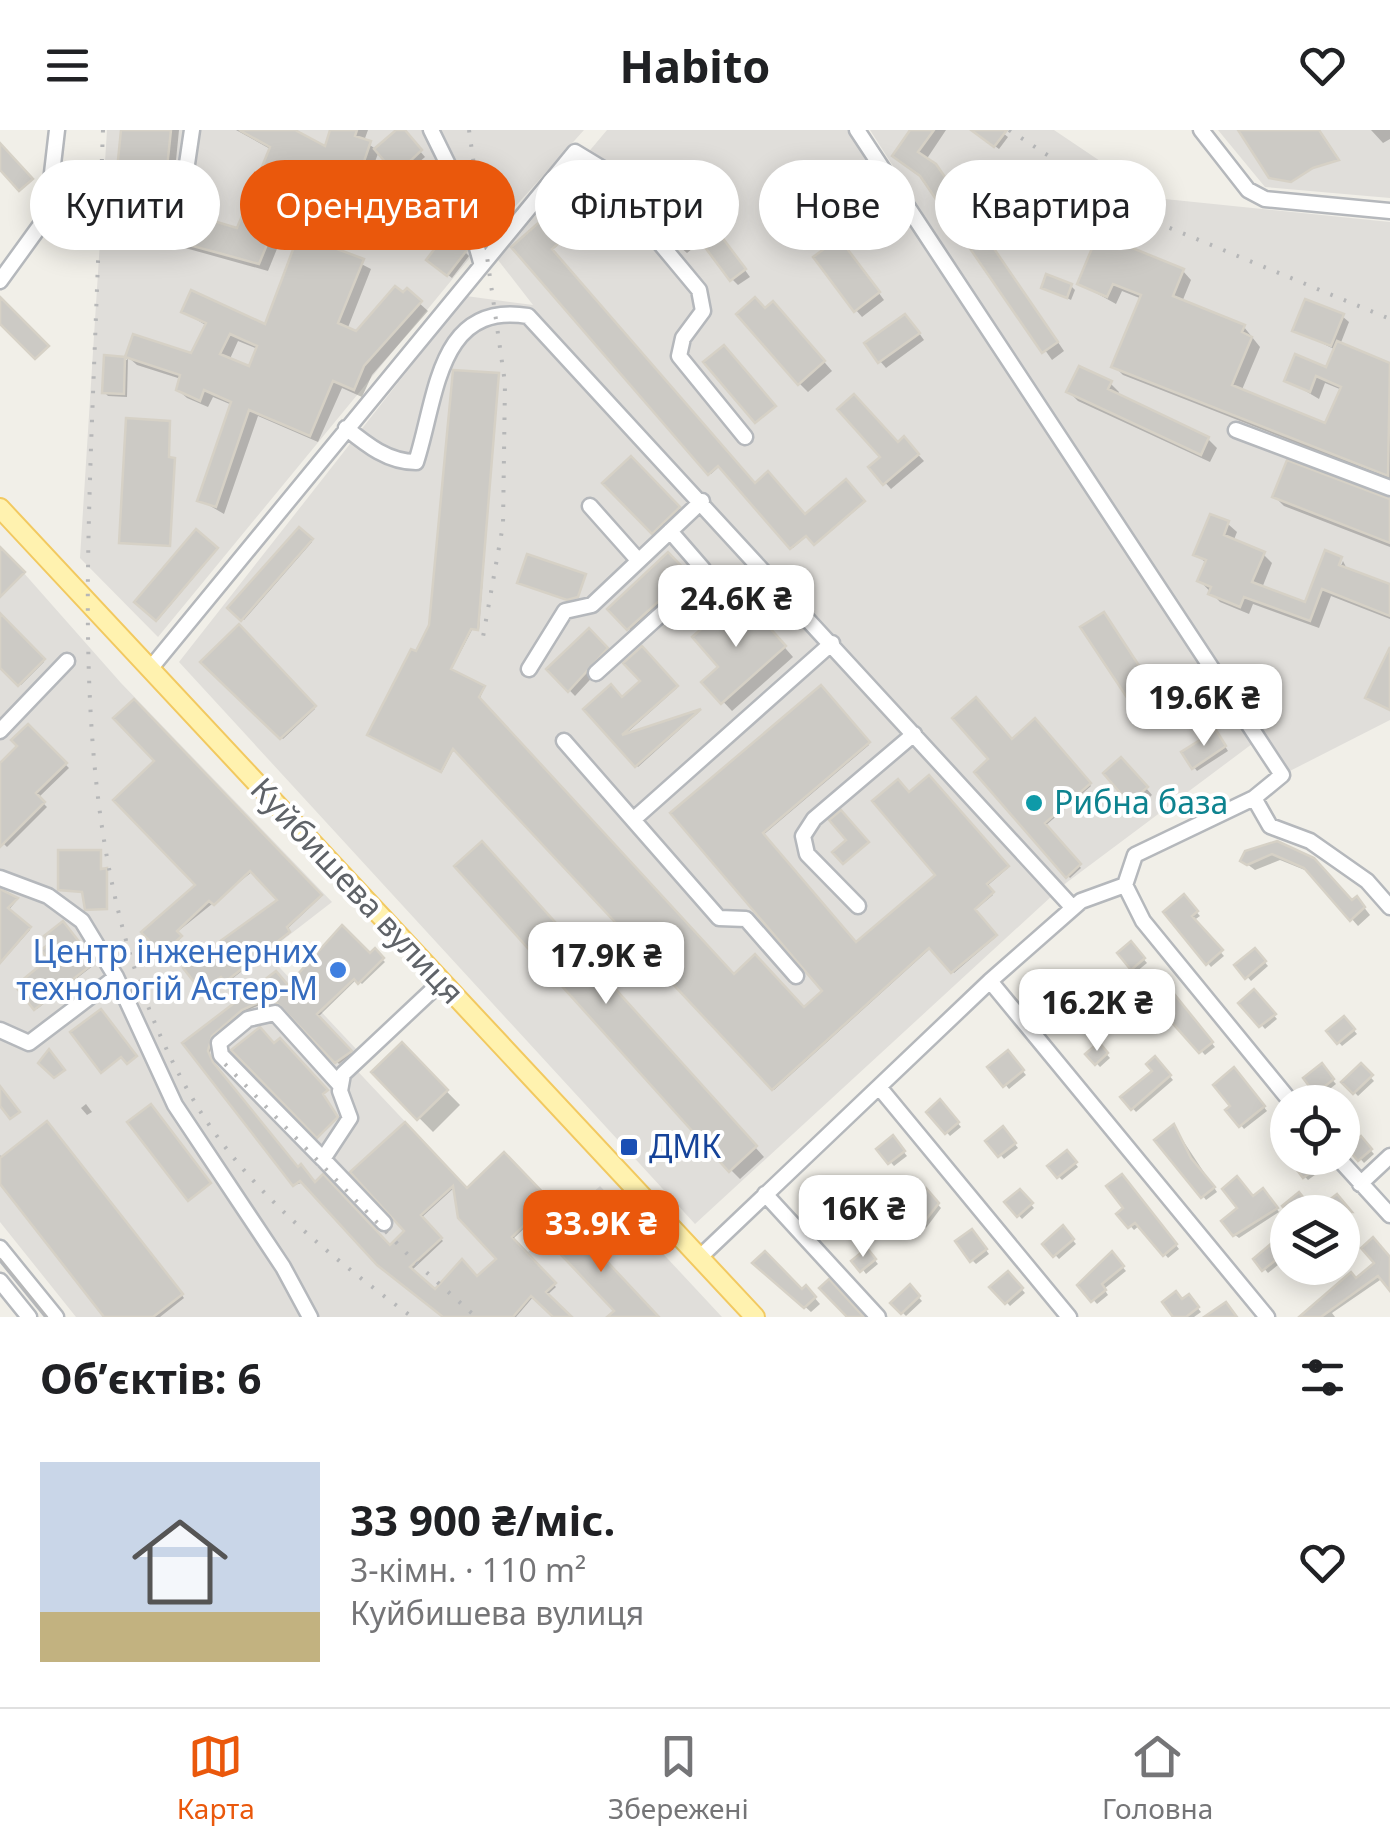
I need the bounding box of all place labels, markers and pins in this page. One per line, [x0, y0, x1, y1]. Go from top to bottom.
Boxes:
pin: 24.6K ₴ [644, 565, 828, 650]
pin: 19.6K ₴ [1112, 664, 1296, 749]
place label: Рибна база [1054, 780, 1228, 823]
marker: Рибна база [1023, 792, 1045, 814]
pin: 17.9K ₴ [514, 922, 698, 1007]
place label: Центр інженерних технологій Астер-М [16, 929, 319, 1009]
marker: Центр інженерних технологій Астер-М [327, 959, 349, 981]
pin: 16.2K ₴ [1005, 969, 1189, 1054]
place label: ДМК [649, 1124, 721, 1167]
marker: ДМК [618, 1136, 640, 1158]
pin: 16K ₴ [793, 1175, 933, 1260]
pin: 33.9K ₴ [509, 1190, 693, 1275]

